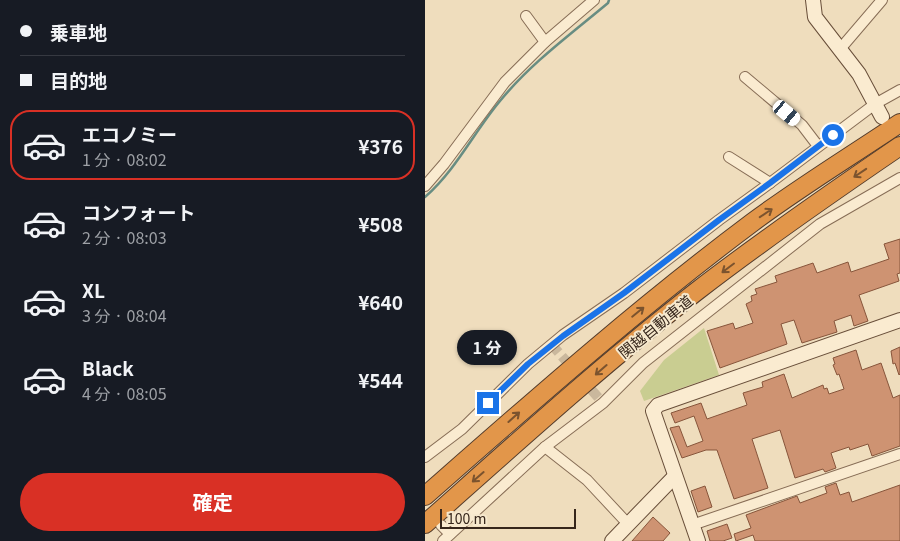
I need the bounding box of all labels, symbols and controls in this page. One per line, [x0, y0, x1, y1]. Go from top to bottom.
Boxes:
text: 乗車地 [50, 18, 107, 45]
text: 目的地 [50, 66, 107, 93]
car [770, 98, 803, 128]
text: エコノミー [82, 120, 177, 147]
icon: car [22, 123, 67, 168]
route start [822, 124, 844, 146]
text: ¥376 [358, 132, 403, 159]
text: 1 分 · 08:02 [82, 147, 167, 171]
one-way arrow [853, 169, 867, 179]
text: コンフォート [82, 198, 195, 225]
icon: car [22, 201, 67, 246]
one-way arrow [759, 208, 773, 218]
text: ¥508 [358, 210, 403, 237]
text: 2 分 · 08:03 [82, 225, 167, 249]
one-way arrow [722, 263, 735, 274]
text: XL [82, 276, 105, 303]
icon: car [22, 279, 67, 324]
text: ¥640 [358, 288, 403, 315]
street label: 関越自動車道 [613, 290, 697, 362]
text: 3 分 · 08:04 [82, 303, 167, 327]
one-way arrow [631, 307, 644, 318]
callout: 1 分 [458, 330, 518, 366]
text: 1 分 [472, 335, 502, 359]
text: Black [82, 354, 134, 381]
icon: car [22, 357, 67, 402]
one-way arrow [595, 364, 608, 376]
text: ¥544 [358, 366, 403, 393]
text: 4 分 · 08:05 [82, 381, 167, 405]
route end [477, 392, 499, 414]
one-way arrow [507, 411, 520, 423]
one-way arrow [472, 471, 485, 482]
button: 確定 [20, 473, 405, 531]
scale bar [440, 506, 576, 529]
text: 100 m [447, 508, 486, 528]

